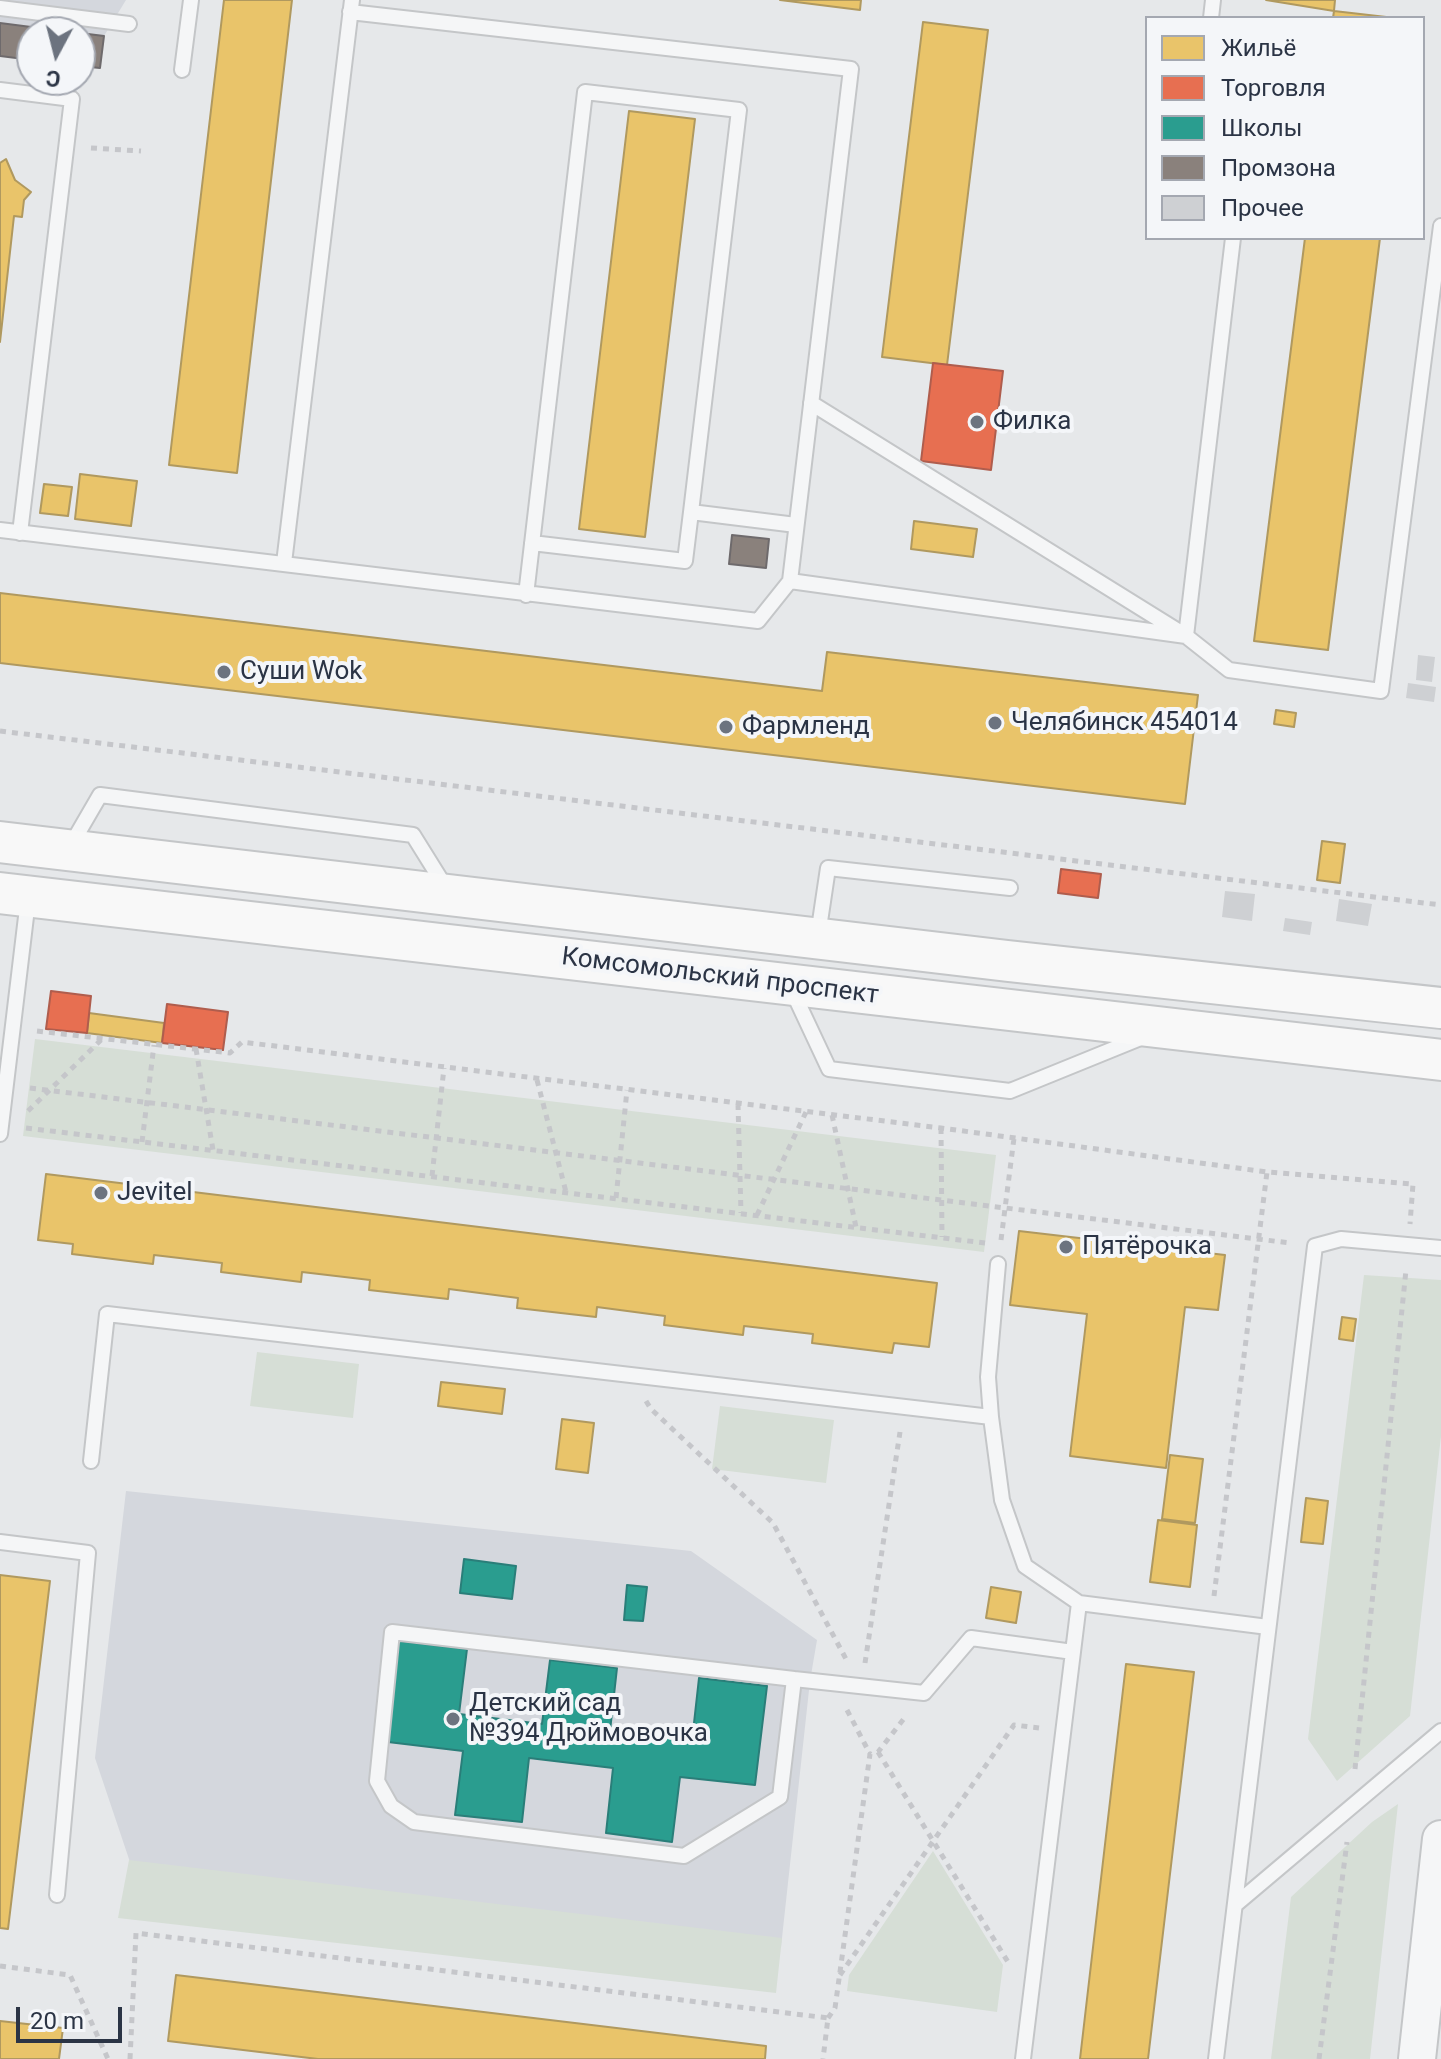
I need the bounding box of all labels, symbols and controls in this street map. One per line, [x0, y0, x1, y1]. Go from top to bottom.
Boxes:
north arrow [16, 16, 96, 96]
legend [1145, 16, 1425, 240]
text: Жильё [1221, 34, 1296, 62]
text: С [45, 65, 62, 92]
text: Торговля [1221, 74, 1326, 102]
text: Школы [1221, 114, 1302, 142]
text: Промзона [1221, 154, 1336, 182]
text: Прочее [1221, 194, 1304, 222]
place label: Филка [993, 406, 1071, 438]
marker: Филка [968, 413, 986, 431]
place label: Суши Wok [240, 656, 362, 688]
marker: Суши Wok [215, 663, 233, 681]
place label: Челябинск 454014 [1011, 707, 1238, 739]
place label: Фармленд [742, 711, 870, 743]
marker: Челябинск 454014 [986, 714, 1004, 732]
marker: Фармленд [717, 718, 735, 736]
street label: Комсомольский проспект [560, 942, 880, 1012]
place label: Jevitel [117, 1177, 192, 1209]
marker: Jevitel [92, 1184, 110, 1202]
place label: Пятёрочка [1082, 1231, 1212, 1263]
marker: Пятёрочка [1057, 1238, 1075, 1256]
place label: Детский сад №394 Дюймовочка [469, 1688, 708, 1750]
marker: Детский сад №394 Дюймовочка [444, 1710, 462, 1728]
scale bar [20, 1991, 126, 2041]
text: 20 m [30, 2007, 84, 2035]

